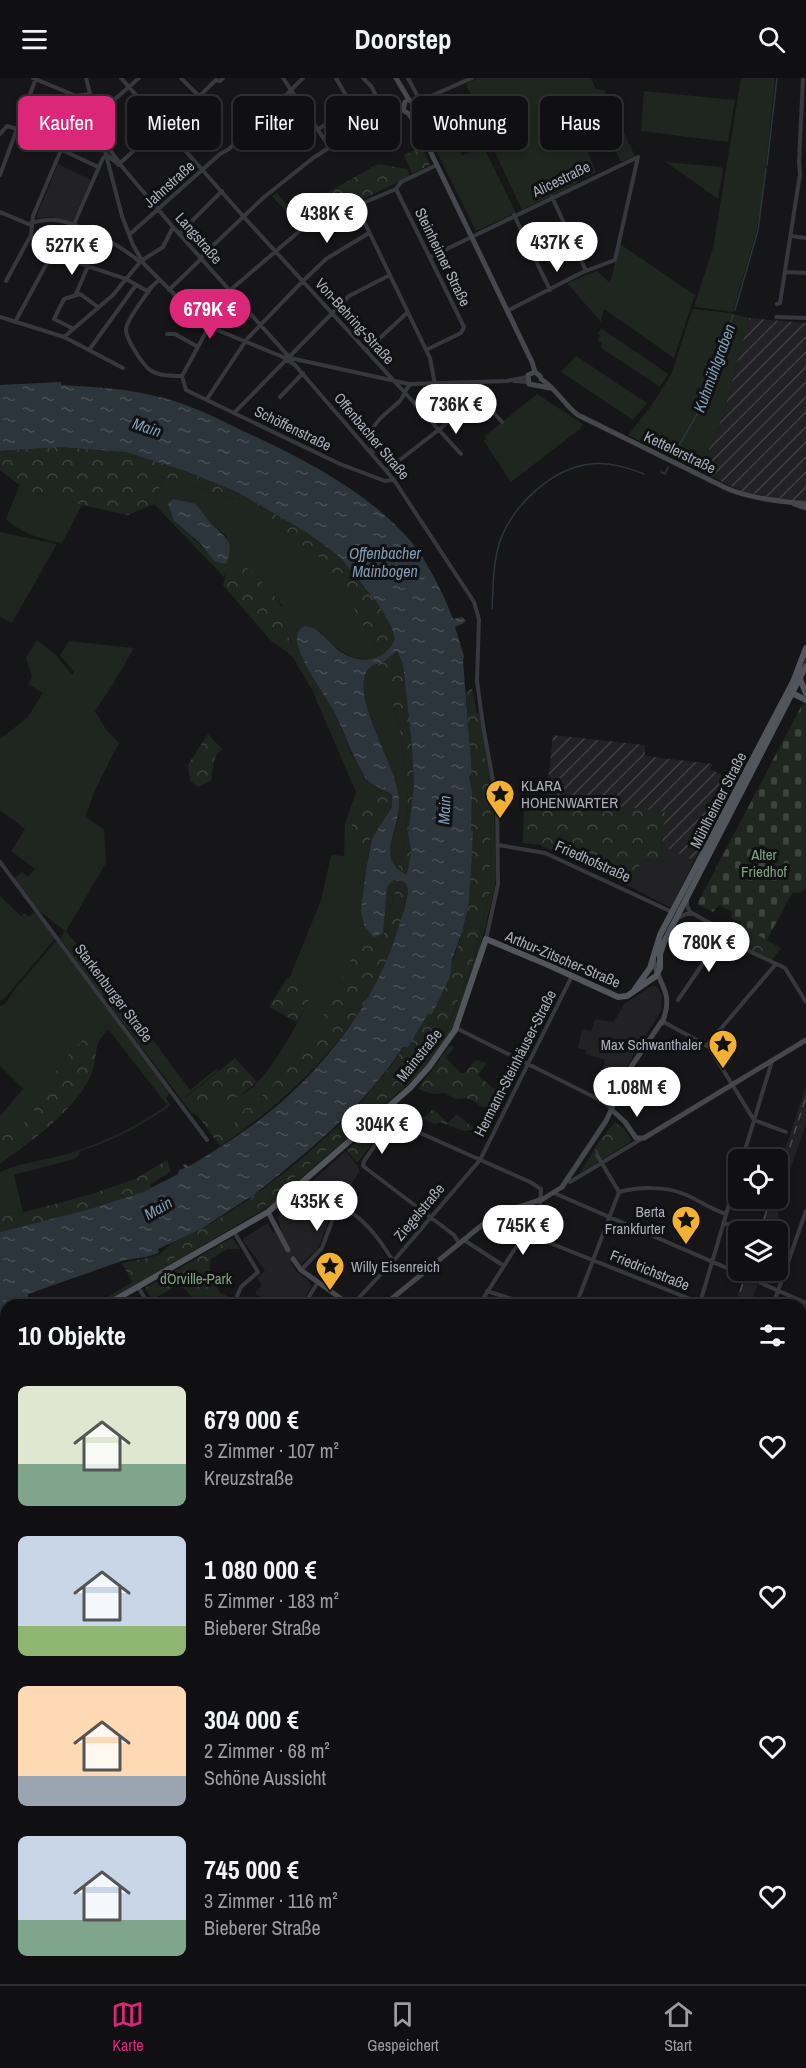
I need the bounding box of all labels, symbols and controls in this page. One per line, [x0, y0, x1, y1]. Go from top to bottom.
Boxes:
text: Doorstep [354, 21, 452, 57]
icon: menu [18, 23, 51, 56]
icon: search [755, 23, 788, 56]
chip: Kaufen [18, 96, 115, 150]
chip: Mieten [127, 96, 221, 150]
chip: Filter [233, 96, 314, 150]
chip: Neu [326, 96, 400, 150]
chip: Wohnung [412, 96, 528, 150]
chip: Haus [540, 96, 622, 150]
street label: Jahnstraße [139, 156, 199, 212]
street label: Alicestraße [528, 156, 594, 203]
pin: 438K € [278, 193, 376, 244]
text: 438K € [301, 199, 353, 226]
street label: Steinheimer Straße [410, 204, 476, 310]
street label: Langstraße [171, 208, 227, 268]
pin: 437K € [508, 222, 606, 273]
pin: 527K € [23, 225, 121, 276]
text: 437K € [531, 228, 583, 255]
text: 527K € [46, 231, 98, 258]
street label: Von-Behring-Straße [311, 273, 400, 369]
pin: 679K € [161, 289, 259, 340]
text: 679K € [184, 295, 236, 322]
water label: Kuhmühlgraben [688, 321, 740, 415]
pin: 736K € [407, 384, 505, 435]
street label: Offenbacher Straße [329, 388, 415, 484]
text: 736K € [430, 390, 482, 417]
street label: Schöffenstraße [251, 400, 335, 456]
water label: Main [130, 412, 164, 442]
street label: Kettelerstraße [641, 426, 719, 478]
water label: Offenbacher Mainbogen [349, 542, 422, 582]
street label: Mühlheimer Straße [685, 748, 751, 852]
place label: KLARA HOHENWARTER [521, 775, 618, 813]
place icon: KLARA HOHENWARTER [484, 778, 516, 820]
water label: Main [432, 795, 456, 825]
street label: Friedhofstraße [552, 835, 634, 887]
park label: Alter Friedhof [741, 844, 787, 882]
pin: 780K € [660, 922, 758, 973]
street label: Arthur-Zitscher-Straße [501, 925, 624, 993]
text: 780K € [683, 928, 735, 955]
street label: Starkenburger Straße [70, 939, 158, 1047]
street label: Hermann-Steinhäuser-Straße [469, 986, 561, 1140]
street label: Mainstraße [391, 1024, 447, 1086]
place icon: Max Schwanthaler [707, 1028, 739, 1070]
place label: Max Schwanthaler [601, 1034, 702, 1055]
pin: 1.08M € [582, 1067, 692, 1118]
text: 1.08M € [607, 1073, 667, 1100]
pin: 304K € [333, 1104, 431, 1155]
text: 304K € [356, 1110, 408, 1137]
map controls [728, 1149, 788, 1281]
button: locate [728, 1149, 788, 1209]
street label: Ziegelstraße [389, 1179, 449, 1245]
pin: 435K € [268, 1181, 366, 1232]
text: 435K € [291, 1187, 343, 1214]
water label: Main [140, 1191, 176, 1225]
place label: Berta Frankfurter [605, 1201, 665, 1239]
place icon: Berta Frankfurter [670, 1204, 702, 1246]
pin: 745K € [474, 1205, 572, 1256]
text: 745K € [497, 1211, 549, 1238]
button: layers [728, 1221, 788, 1281]
street label: Friedrichstraße [607, 1245, 693, 1296]
place icon: Willy Eisenreich [314, 1250, 346, 1292]
place label: Willy Eisenreich [351, 1256, 440, 1277]
park label: d´Orville-Park [160, 1268, 233, 1289]
text: 10 Objekte [18, 1318, 126, 1353]
icon: filters [756, 1319, 789, 1352]
text: 679 000 € [204, 1402, 299, 1437]
icon: home [66, 1410, 138, 1482]
icon: heart [756, 1430, 789, 1463]
text: 3 Zimmer · 107 m² [204, 1437, 339, 1464]
text: Kreuzstraße [204, 1464, 293, 1491]
text: 1 080 000 € [204, 1552, 317, 1587]
icon: home [66, 1560, 138, 1632]
icon: heart [756, 1580, 789, 1613]
text: 5 Zimmer · 183 m² [204, 1587, 339, 1614]
text: Bieberer Straße [204, 1614, 321, 1641]
text: 304 000 € [204, 1702, 299, 1737]
icon: home [66, 1710, 138, 1782]
icon: heart [756, 1730, 789, 1763]
text: 2 Zimmer · 68 m² [204, 1737, 330, 1764]
text: Schöne Aussicht [204, 1764, 326, 1791]
text: 745 000 € [204, 1852, 299, 1887]
icon: home [66, 1860, 138, 1932]
icon: heart [756, 1880, 789, 1913]
text: 3 Zimmer · 116 m² [204, 1887, 338, 1914]
text: Bieberer Straße [204, 1914, 321, 1941]
tab: Karte [111, 1998, 144, 2056]
tab: Gespeichert [367, 1998, 439, 2056]
tab: Start [662, 1998, 695, 2056]

